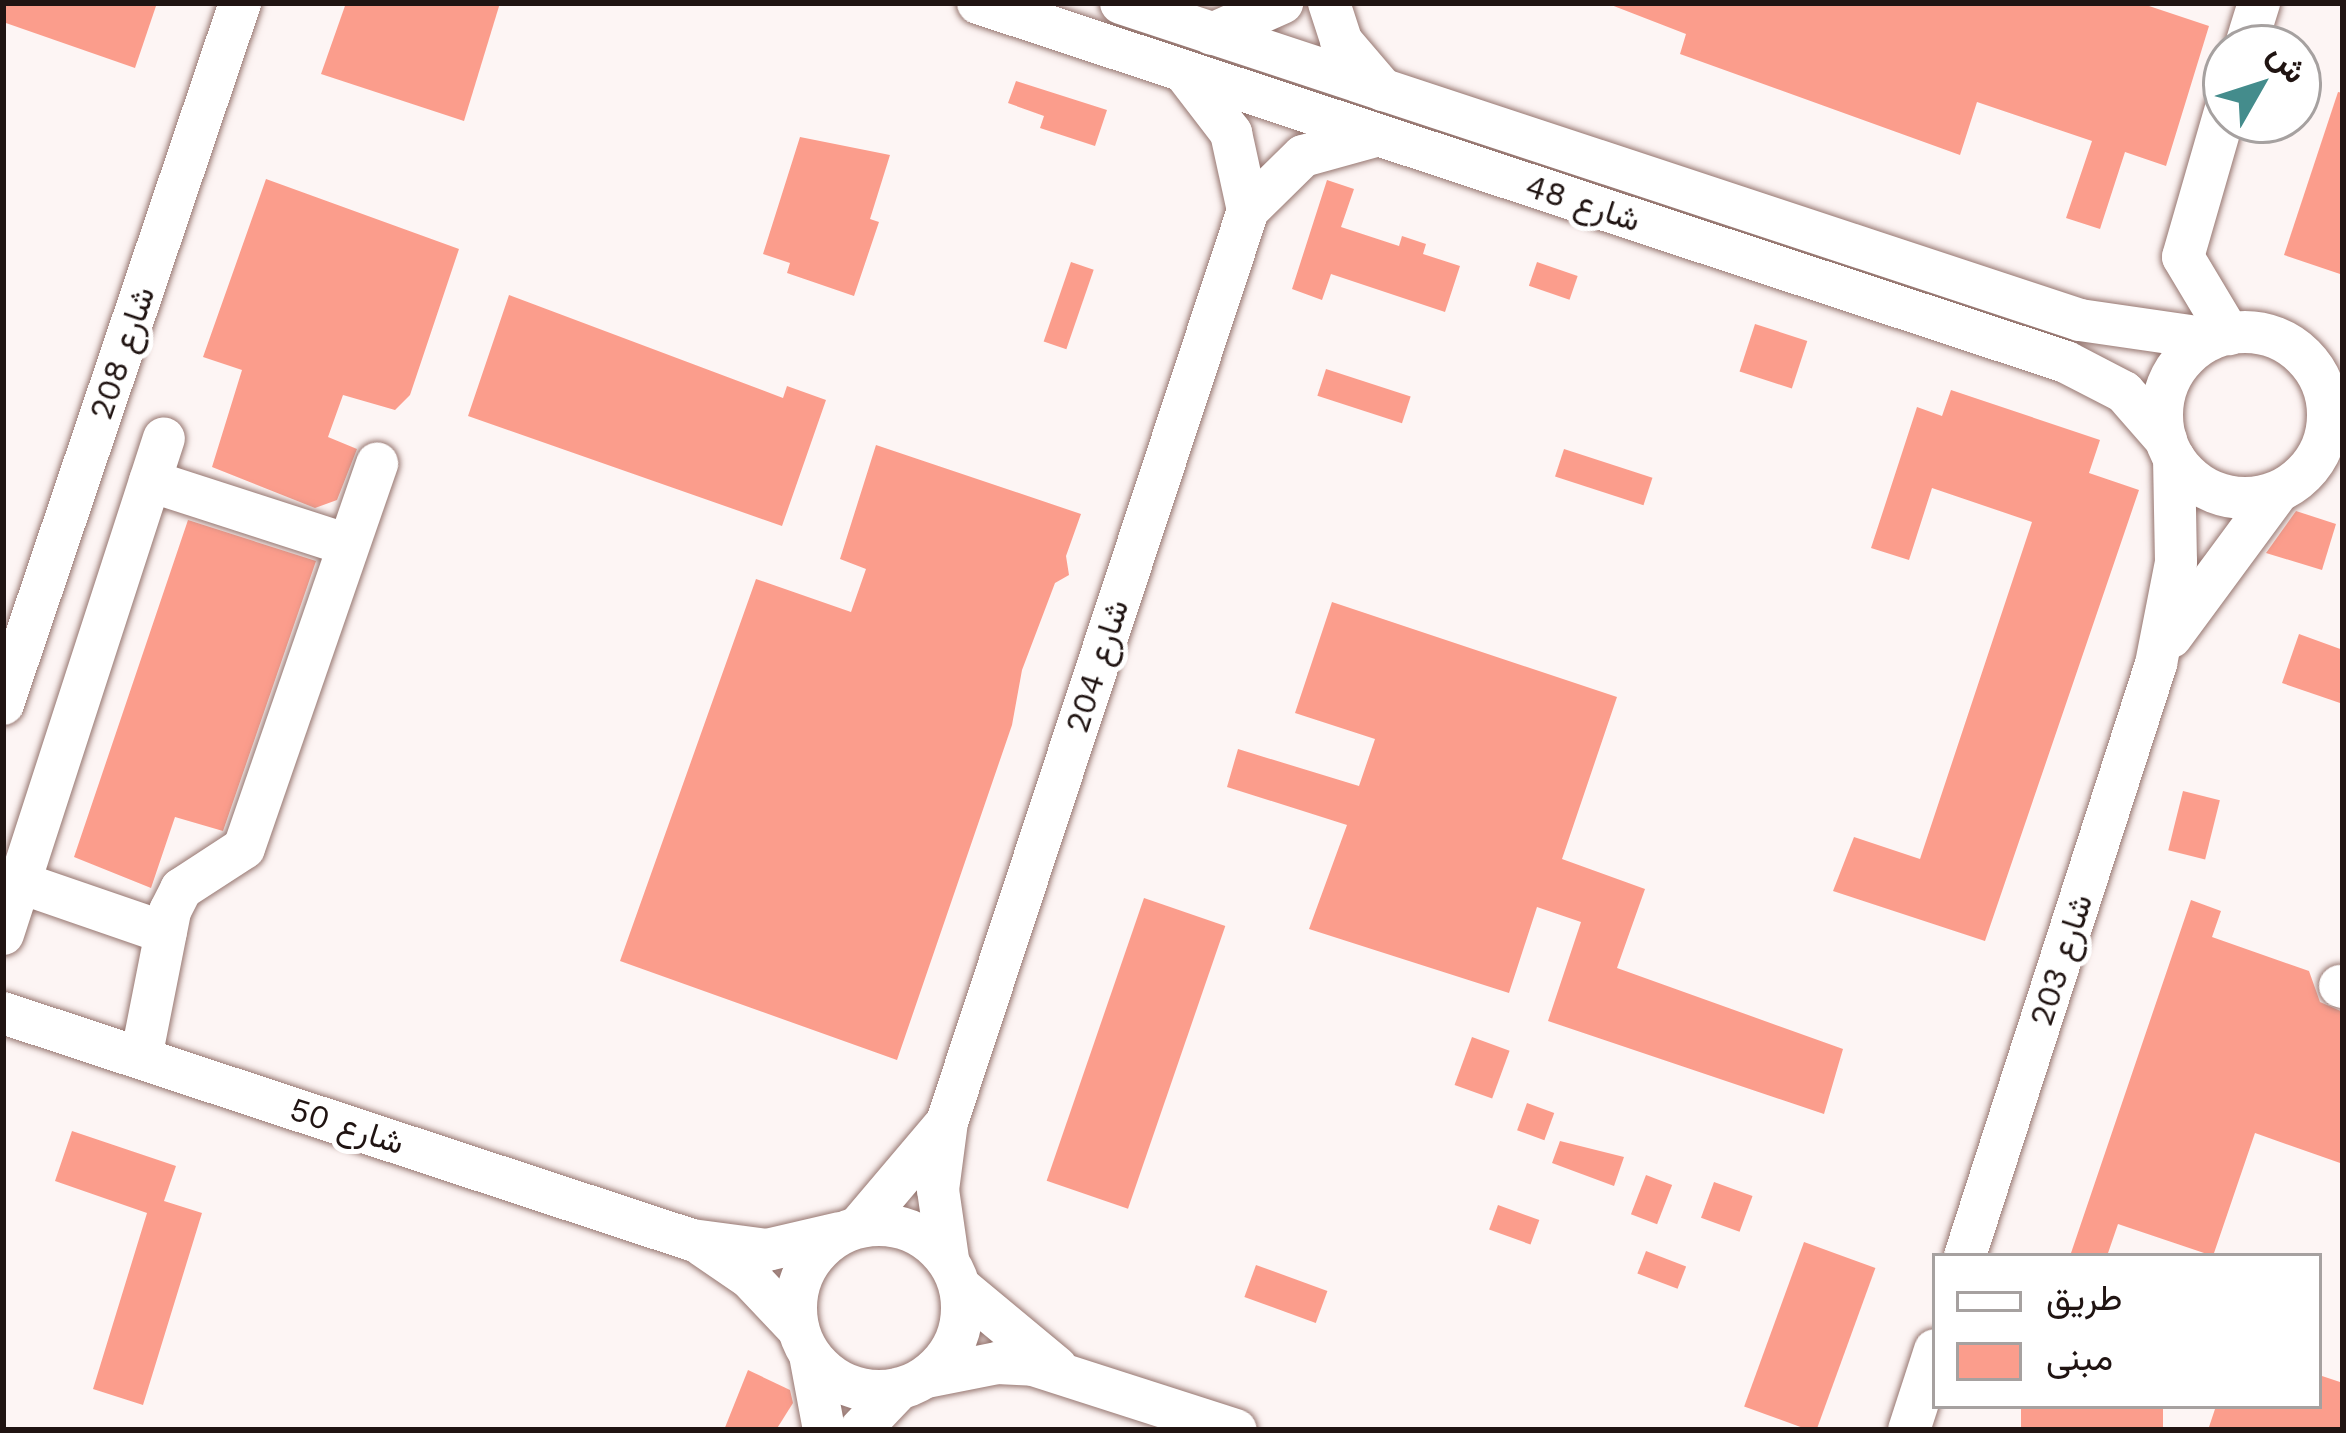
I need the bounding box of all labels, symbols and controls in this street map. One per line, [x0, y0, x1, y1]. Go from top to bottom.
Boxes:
north arrow [2202, 24, 2322, 144]
text: ش [2260, 35, 2316, 91]
street label: شارع 48 [1521, 166, 1645, 240]
street label: شارع 208 [81, 281, 163, 425]
street label: شارع 204 [1057, 594, 1137, 738]
street label: شارع 203 [2021, 889, 2101, 1031]
street label: شارع 50 [285, 1089, 409, 1163]
legend [1932, 1253, 2322, 1409]
text: طريق [2046, 1277, 2122, 1319]
text: مبنى [2046, 1337, 2113, 1379]

